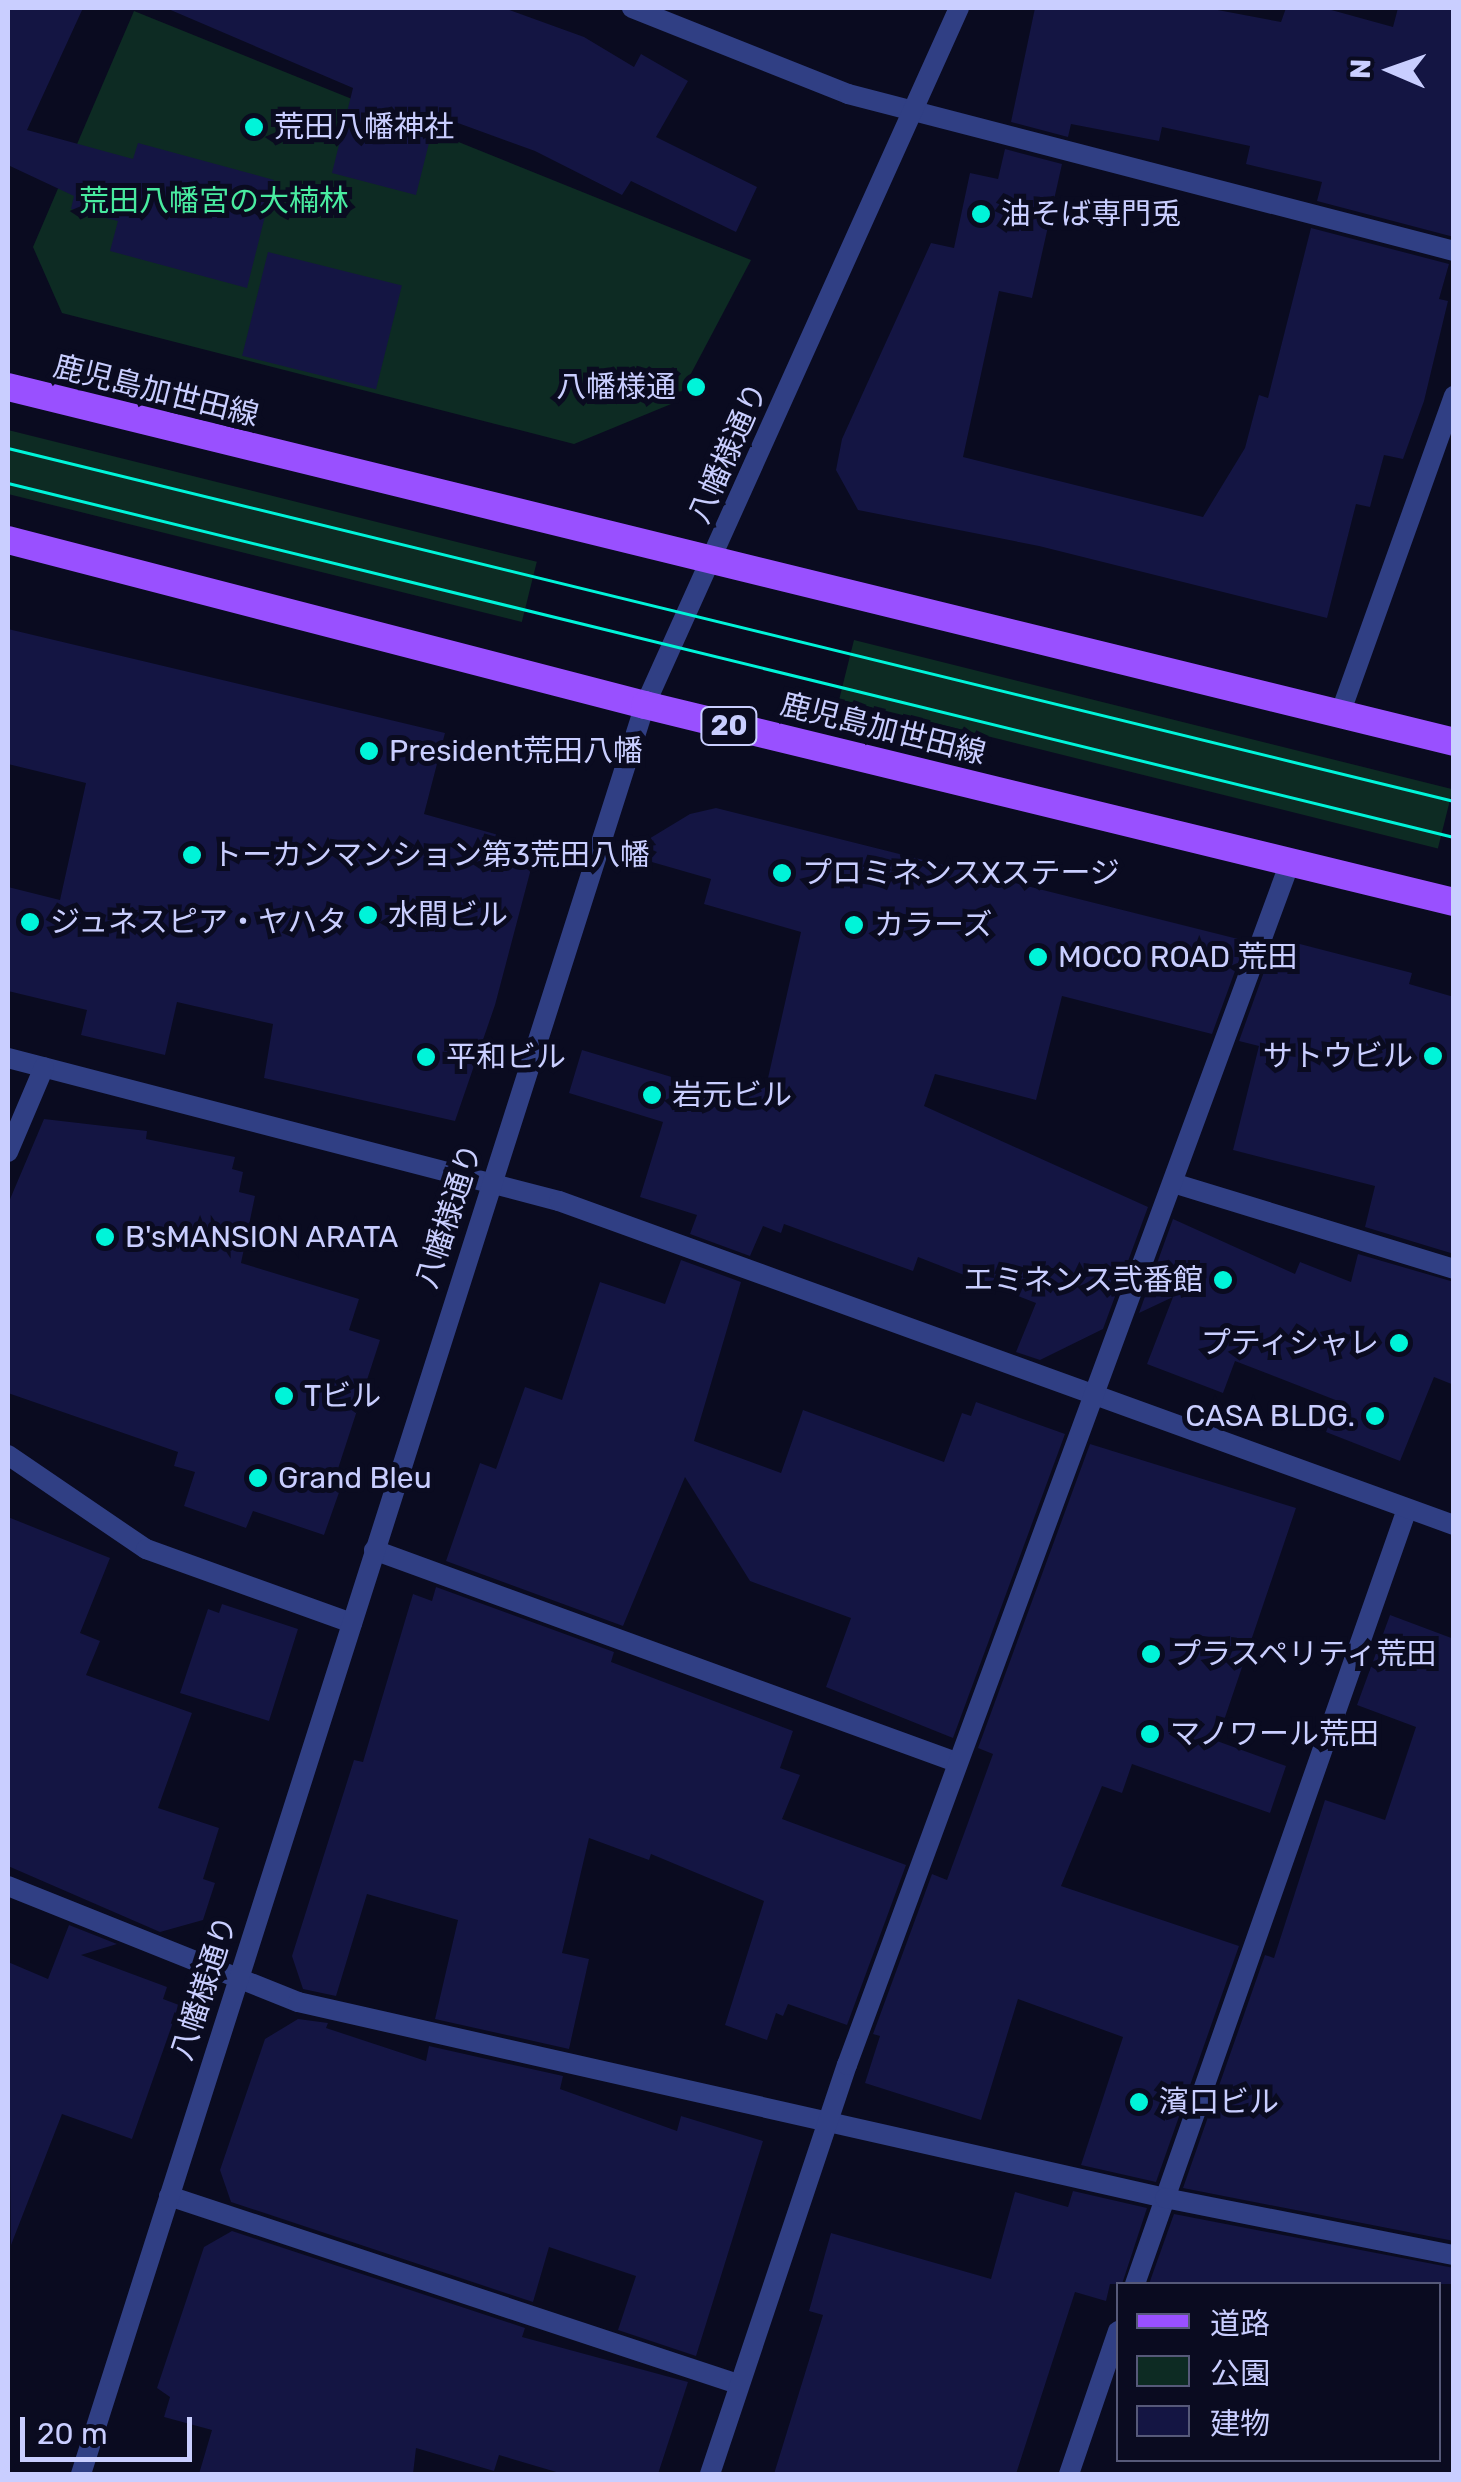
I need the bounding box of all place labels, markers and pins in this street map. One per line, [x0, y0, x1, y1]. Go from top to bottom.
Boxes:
place label: 荒田八幡神社 [274, 109, 454, 145]
marker: 荒田八幡神社 [243, 116, 265, 138]
place label: 油そば専門兎 [1001, 196, 1181, 232]
marker: 油そば専門兎 [970, 203, 992, 225]
place label: 八幡様通 [556, 369, 676, 405]
marker: 八幡様通 [685, 376, 707, 398]
place label: President荒田八幡 [389, 733, 643, 769]
marker: President荒田八幡 [358, 740, 380, 762]
place label: トーカンマンション第3荒田八幡 [212, 837, 650, 873]
marker: トーカンマンション第3荒田八幡 [181, 844, 203, 866]
place label: プロミネンスXステージ [802, 855, 1121, 891]
marker: プロミネンスXステージ [771, 862, 793, 884]
place label: 水間ビル [388, 897, 508, 933]
place label: ジュネスピア・ヤハタ [50, 904, 350, 940]
marker: 水間ビル [357, 904, 379, 926]
place label: カラーズ [874, 907, 994, 943]
marker: ジュネスピア・ヤハタ [19, 911, 41, 933]
marker: カラーズ [843, 914, 865, 936]
place label: MOCO ROAD 荒田 [1058, 939, 1297, 975]
marker: MOCO ROAD 荒田 [1027, 946, 1049, 968]
place label: サトウビル [1263, 1038, 1413, 1074]
place label: 平和ビル [446, 1039, 566, 1075]
marker: サトウビル [1422, 1045, 1444, 1067]
marker: 平和ビル [415, 1046, 437, 1068]
place label: 岩元ビル [672, 1077, 792, 1113]
marker: 岩元ビル [641, 1084, 663, 1106]
place label: B'sMANSION ARATA [125, 1219, 399, 1255]
marker: B'sMANSION ARATA [94, 1226, 116, 1248]
place label: エミネンス弐番館 [963, 1262, 1203, 1298]
marker: エミネンス弐番館 [1212, 1269, 1234, 1291]
place label: プティシャレ [1199, 1325, 1379, 1361]
marker: プティシャレ [1388, 1332, 1410, 1354]
place label: Tビル [304, 1378, 381, 1414]
marker: Tビル [273, 1385, 295, 1407]
place label: CASA BLDG. [1185, 1398, 1355, 1434]
marker: CASA BLDG. [1364, 1405, 1386, 1427]
place label: Grand Bleu [278, 1460, 432, 1496]
marker: Grand Bleu [247, 1467, 269, 1489]
place label: プラスペリティ荒田 [1171, 1636, 1441, 1672]
marker: プラスペリティ荒田 [1140, 1643, 1162, 1665]
place label: マノワール荒田 [1170, 1716, 1380, 1752]
marker: マノワール荒田 [1139, 1723, 1161, 1745]
place label: 濱口ビル [1159, 2084, 1279, 2120]
marker: 濱口ビル [1128, 2091, 1150, 2113]

